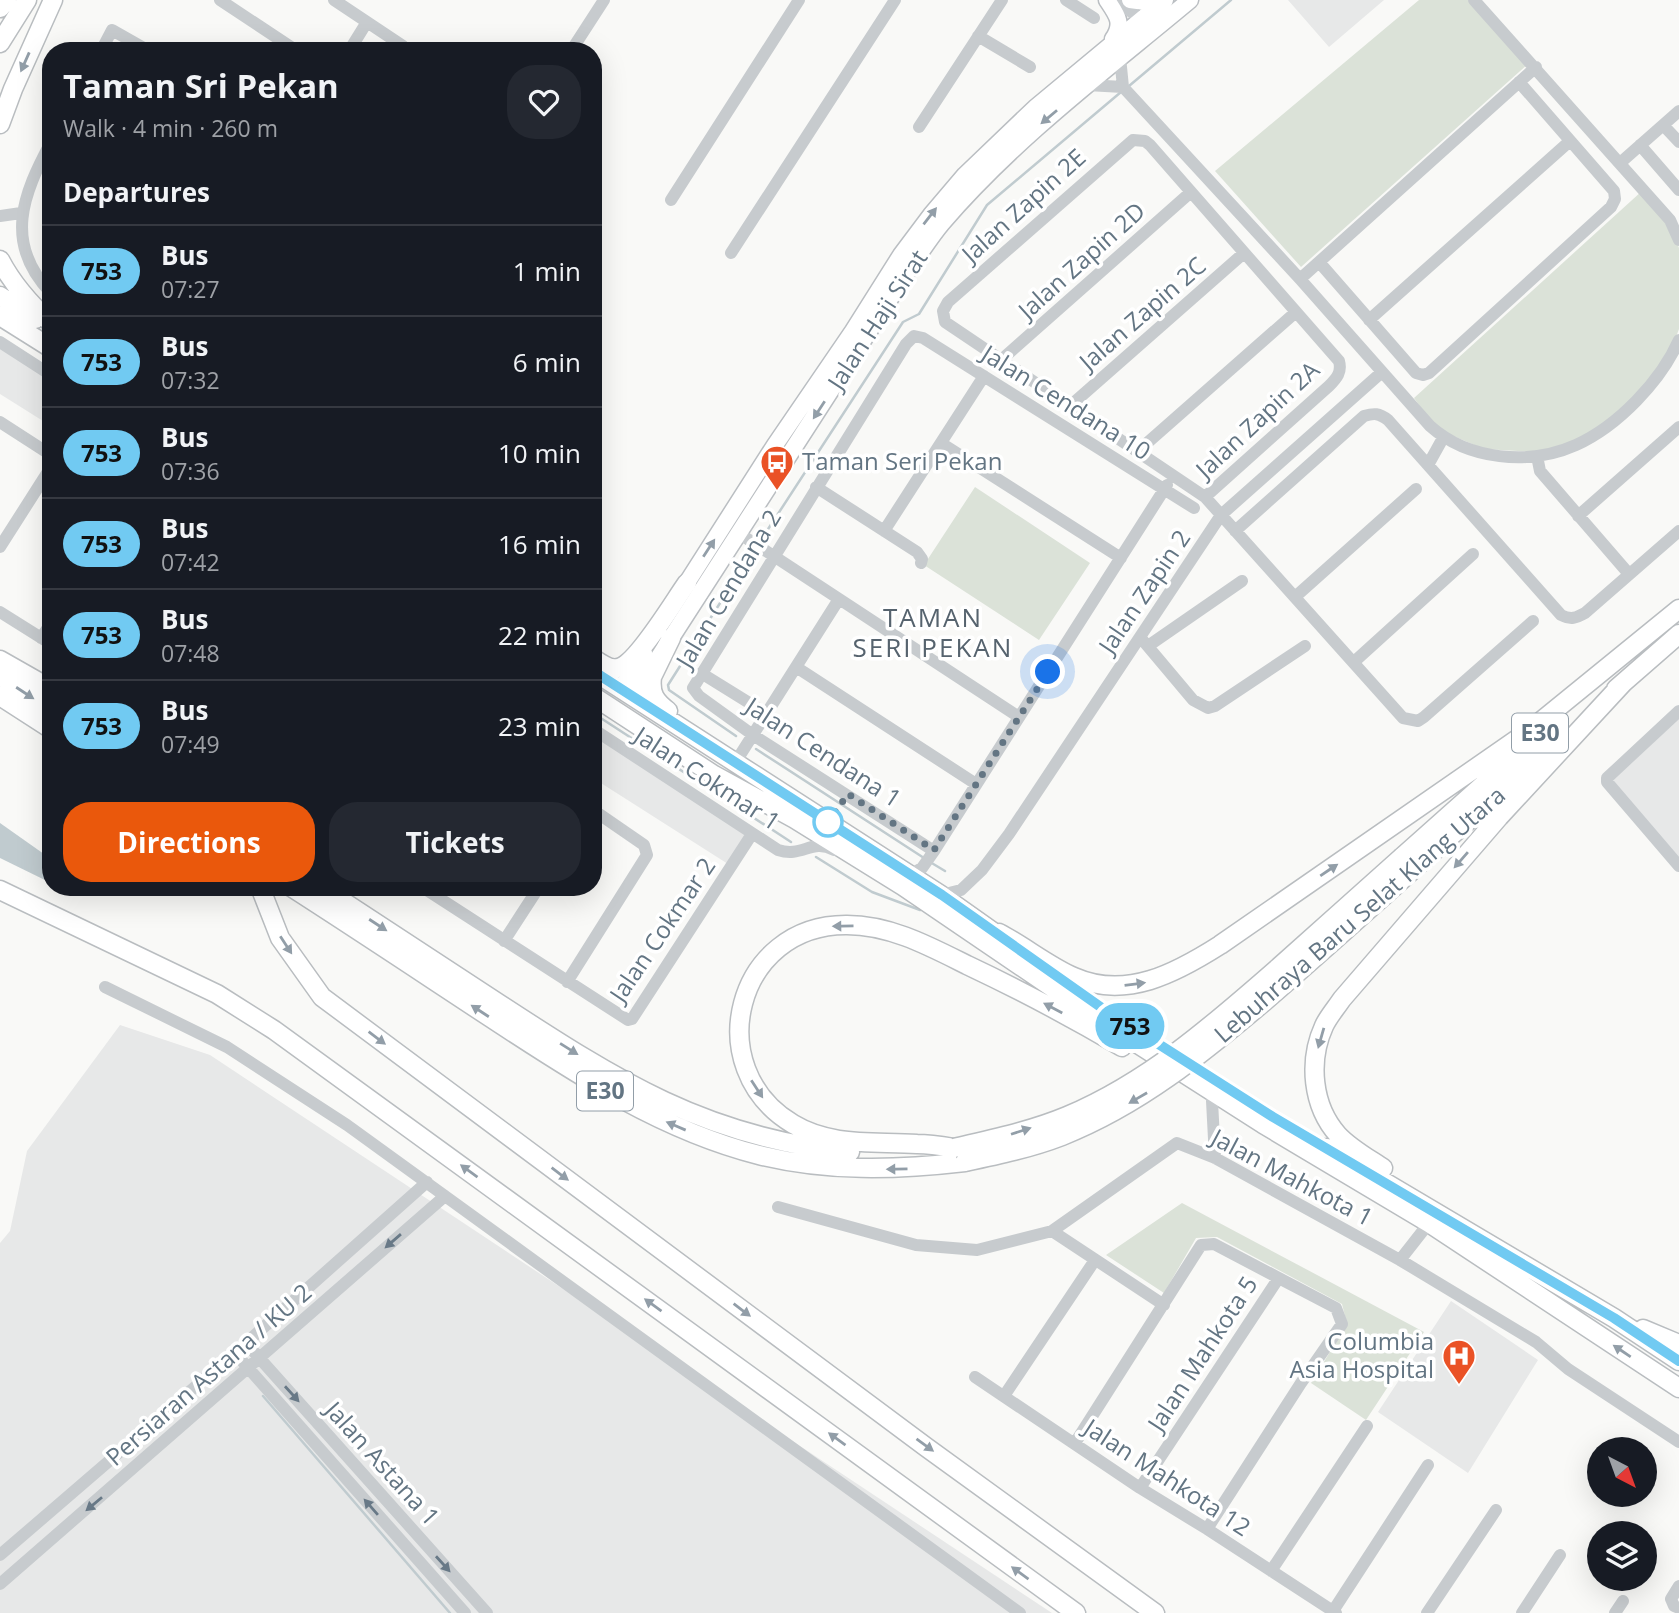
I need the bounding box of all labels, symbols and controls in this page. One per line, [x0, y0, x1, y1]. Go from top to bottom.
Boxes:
one-way arrow [19, 52, 31, 72]
text: Taman Sri Pekan [63, 63, 339, 108]
button: heart [507, 65, 581, 139]
one-way arrow [1040, 109, 1058, 124]
text: Walk · 4 min · 260 m [63, 112, 278, 144]
street label: Jalan Zapin 2E [953, 140, 1092, 271]
text: Departures [63, 174, 210, 210]
street label: Jalan Zapin 2D [1009, 194, 1152, 327]
one-way arrow [923, 208, 938, 226]
text: Bus [161, 237, 208, 273]
street label: Jalan Haji Sirat [818, 243, 934, 397]
street label: Jalan Zapin 2C [1070, 249, 1212, 378]
text: 1 min [513, 253, 581, 289]
text: 753 [81, 254, 122, 287]
text: 07:27 [161, 273, 220, 305]
text: Bus [161, 328, 208, 364]
street label: Jalan Cendana 10 [974, 335, 1157, 467]
text: 6 min [513, 344, 581, 380]
text: 753 [81, 345, 122, 378]
street label: Jalan Zapin 2A [1187, 352, 1327, 486]
text: 07:32 [161, 364, 220, 396]
one-way arrow [813, 400, 826, 419]
text: Bus [161, 419, 208, 455]
text: 10 min [498, 435, 581, 471]
text: 753 [81, 436, 122, 469]
bus stop icon: Taman Seri Pekan [758, 443, 796, 492]
place label: Taman Seri Pekan [802, 444, 1002, 477]
text: 07:36 [161, 455, 220, 487]
street label: Jalan Cendana 2 [666, 503, 788, 675]
text: Bus [161, 510, 208, 546]
street label: Jalan Zapin 2 [1089, 523, 1197, 661]
text: 16 min [498, 526, 581, 562]
text: 753 [81, 527, 122, 560]
one-way arrow [702, 538, 715, 558]
text: 07:42 [161, 546, 220, 578]
district label: TAMAN SERI PEKAN [853, 599, 1013, 665]
text: Bus [161, 601, 208, 637]
text: 22 min [498, 617, 581, 653]
text: 753 [81, 618, 122, 651]
text: 07:48 [161, 637, 220, 669]
your location [1030, 654, 1065, 689]
one-way arrow [16, 687, 35, 700]
street label: Jalan Cendana 1 [738, 688, 908, 814]
text: Bus [161, 692, 208, 728]
text: 23 min [498, 708, 581, 744]
text: 753 [81, 709, 122, 742]
road number: E30 [1512, 713, 1568, 752]
street label: Jalan Cokmar 1 [627, 717, 787, 837]
text: 07:49 [161, 728, 220, 760]
street label: Lebuhraya Baru Selat Klang Utara [1206, 778, 1512, 1050]
button: Directions [63, 802, 315, 882]
button: Tickets [329, 802, 581, 882]
unlabelled marker [813, 807, 843, 837]
street label: Jalan Cokmar 2 [600, 850, 722, 1010]
one-way arrow [1454, 852, 1469, 869]
one-way arrow [1320, 864, 1339, 877]
one-way arrow [369, 918, 387, 932]
one-way arrow [832, 920, 854, 932]
one-way arrow [279, 936, 292, 955]
one-way arrow [1124, 978, 1146, 989]
one-way arrow [1043, 1002, 1063, 1014]
line badge: 753 [1090, 1003, 1170, 1049]
one-way arrow [470, 1005, 489, 1018]
text: 753 [1109, 1009, 1151, 1042]
one-way arrow [1315, 1028, 1325, 1049]
one-way arrow [368, 1031, 386, 1045]
one-way arrow [559, 1042, 578, 1055]
road number: E30 [577, 1072, 633, 1110]
one-way arrow [750, 1079, 763, 1098]
one-way arrow [1128, 1092, 1148, 1104]
street label: Jalan Mahkota 1 [1204, 1119, 1379, 1233]
one-way arrow [665, 1120, 686, 1131]
one-way arrow [1010, 1126, 1031, 1136]
one-way arrow [886, 1163, 908, 1174]
one-way arrow [460, 1164, 478, 1178]
one-way arrow [550, 1166, 568, 1181]
one-way arrow [385, 1233, 402, 1248]
street label: Jalan Mahkota 5 [1138, 1269, 1264, 1439]
street label: Persiaran Astana / KU 2 [98, 1275, 318, 1472]
one-way arrow [644, 1298, 662, 1312]
one-way arrow [733, 1302, 751, 1316]
place label: Columbia Asia Hospital [1289, 1324, 1434, 1385]
hospital icon: Columbia Asia Hospital [1440, 1337, 1478, 1386]
one-way arrow [1612, 1344, 1632, 1357]
one-way arrow [284, 1385, 300, 1403]
street label: Jalan Astana 1 [317, 1392, 448, 1532]
street label: Jalan Mahkota 12 [1076, 1409, 1257, 1543]
one-way arrow [827, 1432, 846, 1446]
north arrow [1587, 1437, 1657, 1507]
map controls [1587, 1437, 1657, 1591]
one-way arrow [916, 1438, 934, 1452]
one-way arrow [85, 1496, 102, 1511]
one-way arrow [364, 1499, 380, 1516]
button: layers [1587, 1521, 1657, 1591]
one-way arrow [435, 1555, 450, 1572]
one-way arrow [1011, 1566, 1029, 1580]

